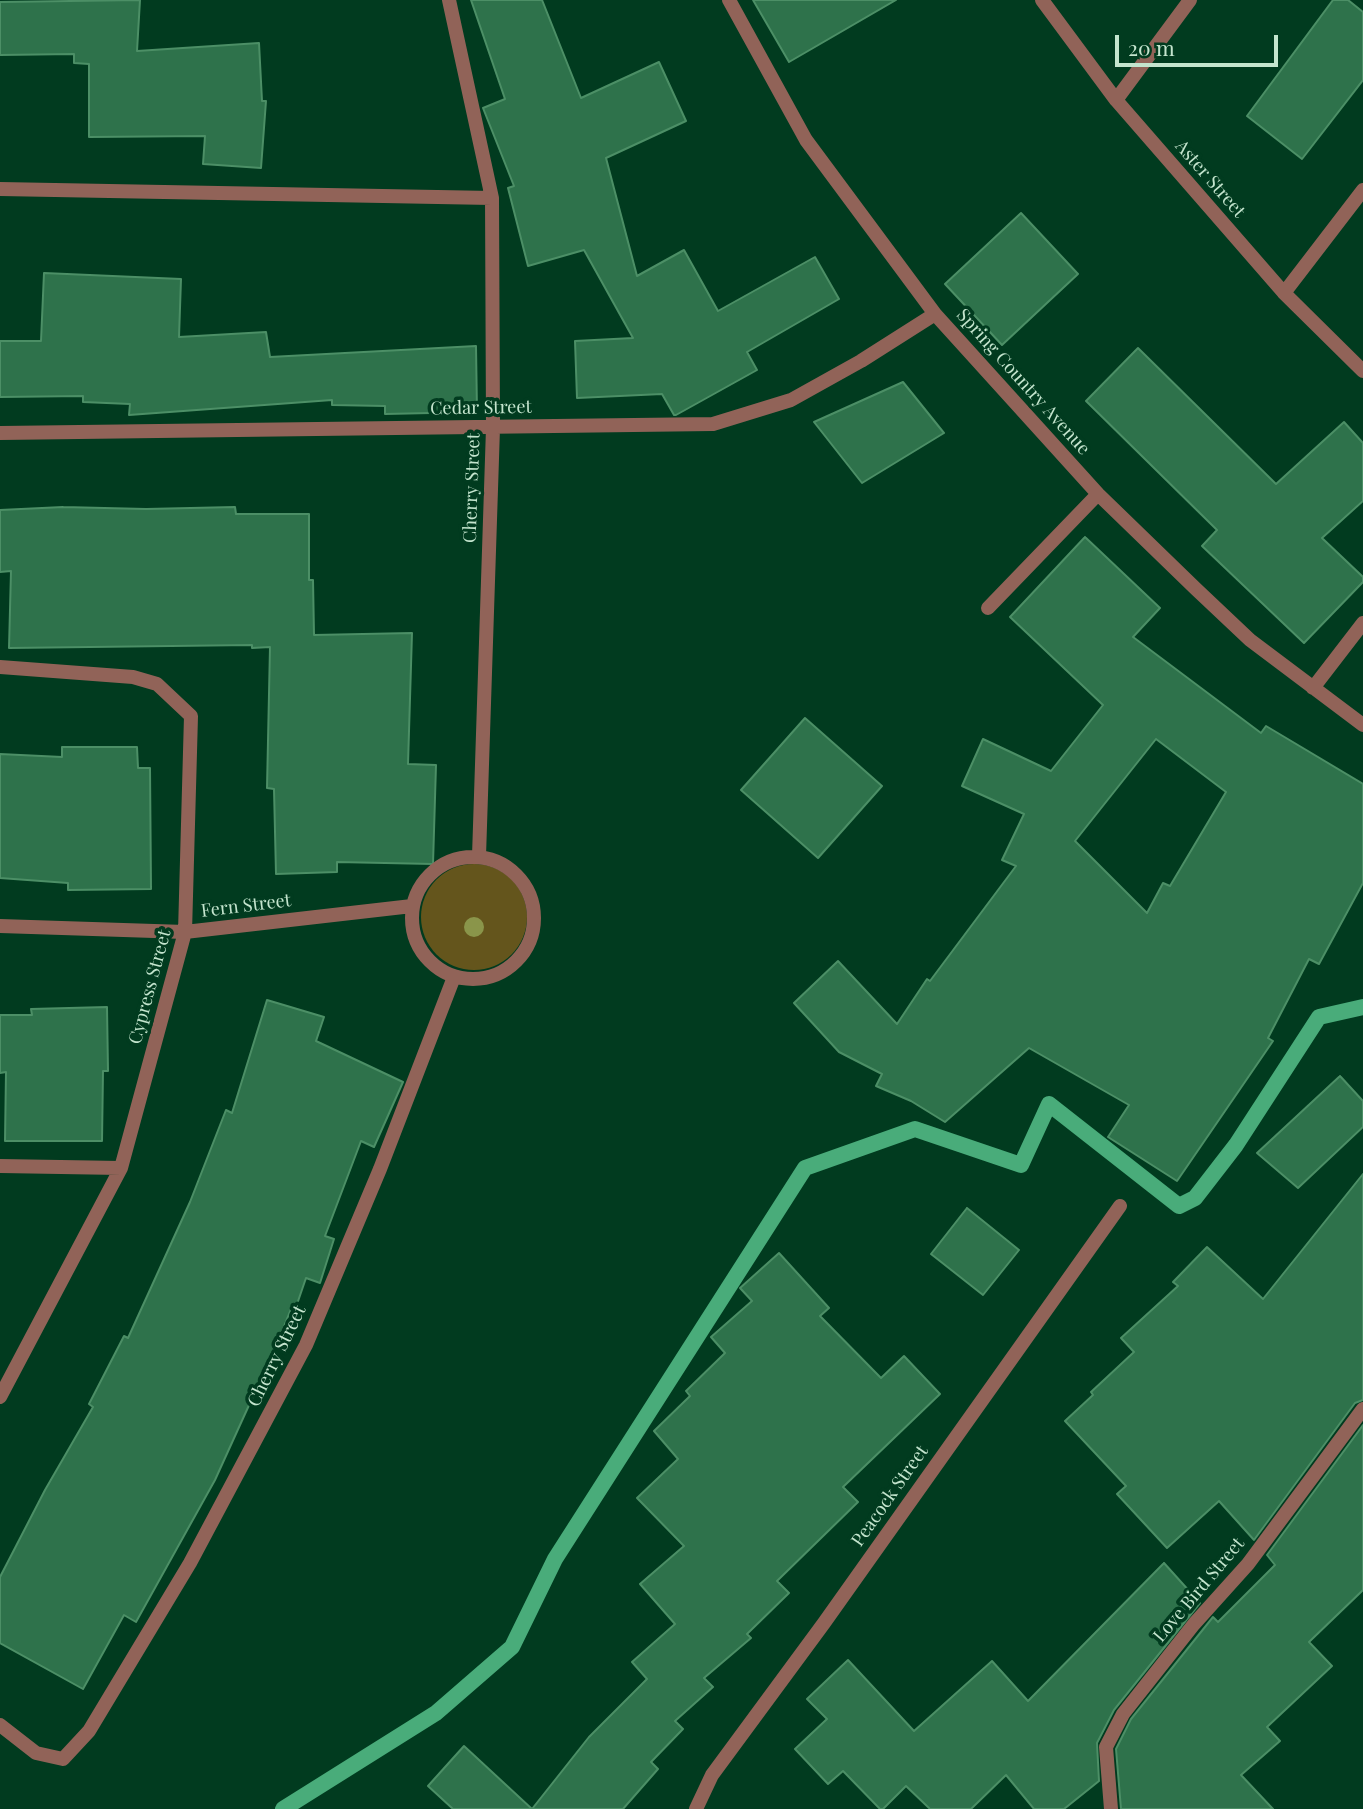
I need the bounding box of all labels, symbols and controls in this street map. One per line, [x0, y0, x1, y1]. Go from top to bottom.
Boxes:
scale bar [1118, 21, 1281, 65]
text: 20 m [1128, 33, 1175, 61]
street label: Aster Street [1170, 136, 1250, 222]
street label: Spring Country Avenue [952, 305, 1094, 459]
street label: Cedar Street [430, 396, 532, 420]
street label: Cherry Street [459, 433, 485, 543]
street label: Fern Street [200, 890, 292, 922]
street label: Cypress Street [124, 927, 176, 1047]
street label: Cherry Street [243, 1302, 311, 1410]
street label: Peacock Street [847, 1441, 933, 1551]
street label: Love Bird Street [1149, 1533, 1249, 1647]

